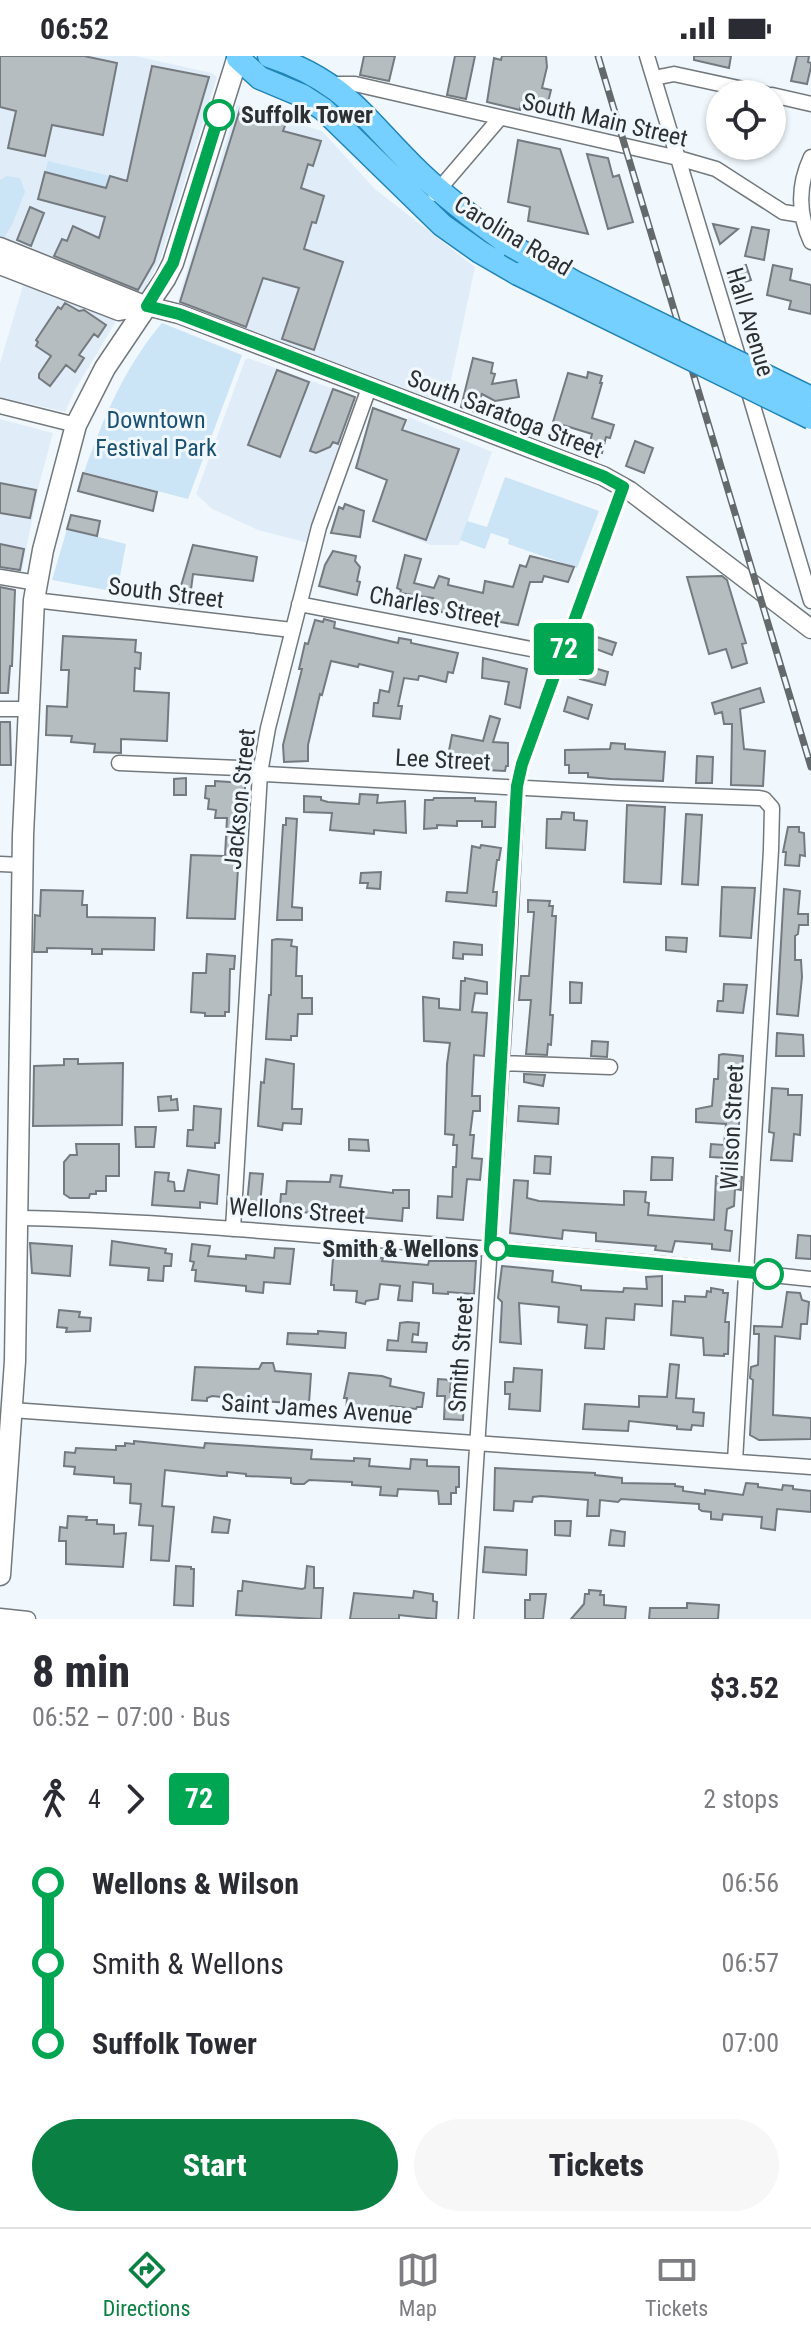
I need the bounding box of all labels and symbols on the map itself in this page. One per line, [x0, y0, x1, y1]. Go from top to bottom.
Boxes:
street label: South Main Street [520, 87, 690, 153]
marker: Suffolk Tower [204, 100, 234, 130]
place label: Suffolk Tower [241, 101, 373, 129]
street label: Carolina Road [449, 190, 577, 282]
street label: Hall Avenue [720, 264, 780, 380]
street label: South Saratoga Street [404, 364, 606, 464]
park label: Downtown Festival Park [95, 406, 217, 462]
street label: South Street [106, 572, 226, 614]
street label: Charles Street [367, 581, 503, 633]
line badge: 72 [528, 623, 600, 675]
street label: Jackson Street [219, 727, 261, 871]
street label: Lee Street [394, 744, 492, 776]
street label: Wilson Street [715, 1064, 749, 1190]
street label: Wellons Street [228, 1192, 366, 1230]
place label: Smith & Wellons [322, 1235, 479, 1263]
marker: Smith & Wellons [486, 1238, 508, 1260]
unlabelled marker [753, 1259, 783, 1289]
street label: Smith Street [443, 1295, 479, 1413]
street label: Saint James Avenue [220, 1388, 414, 1430]

